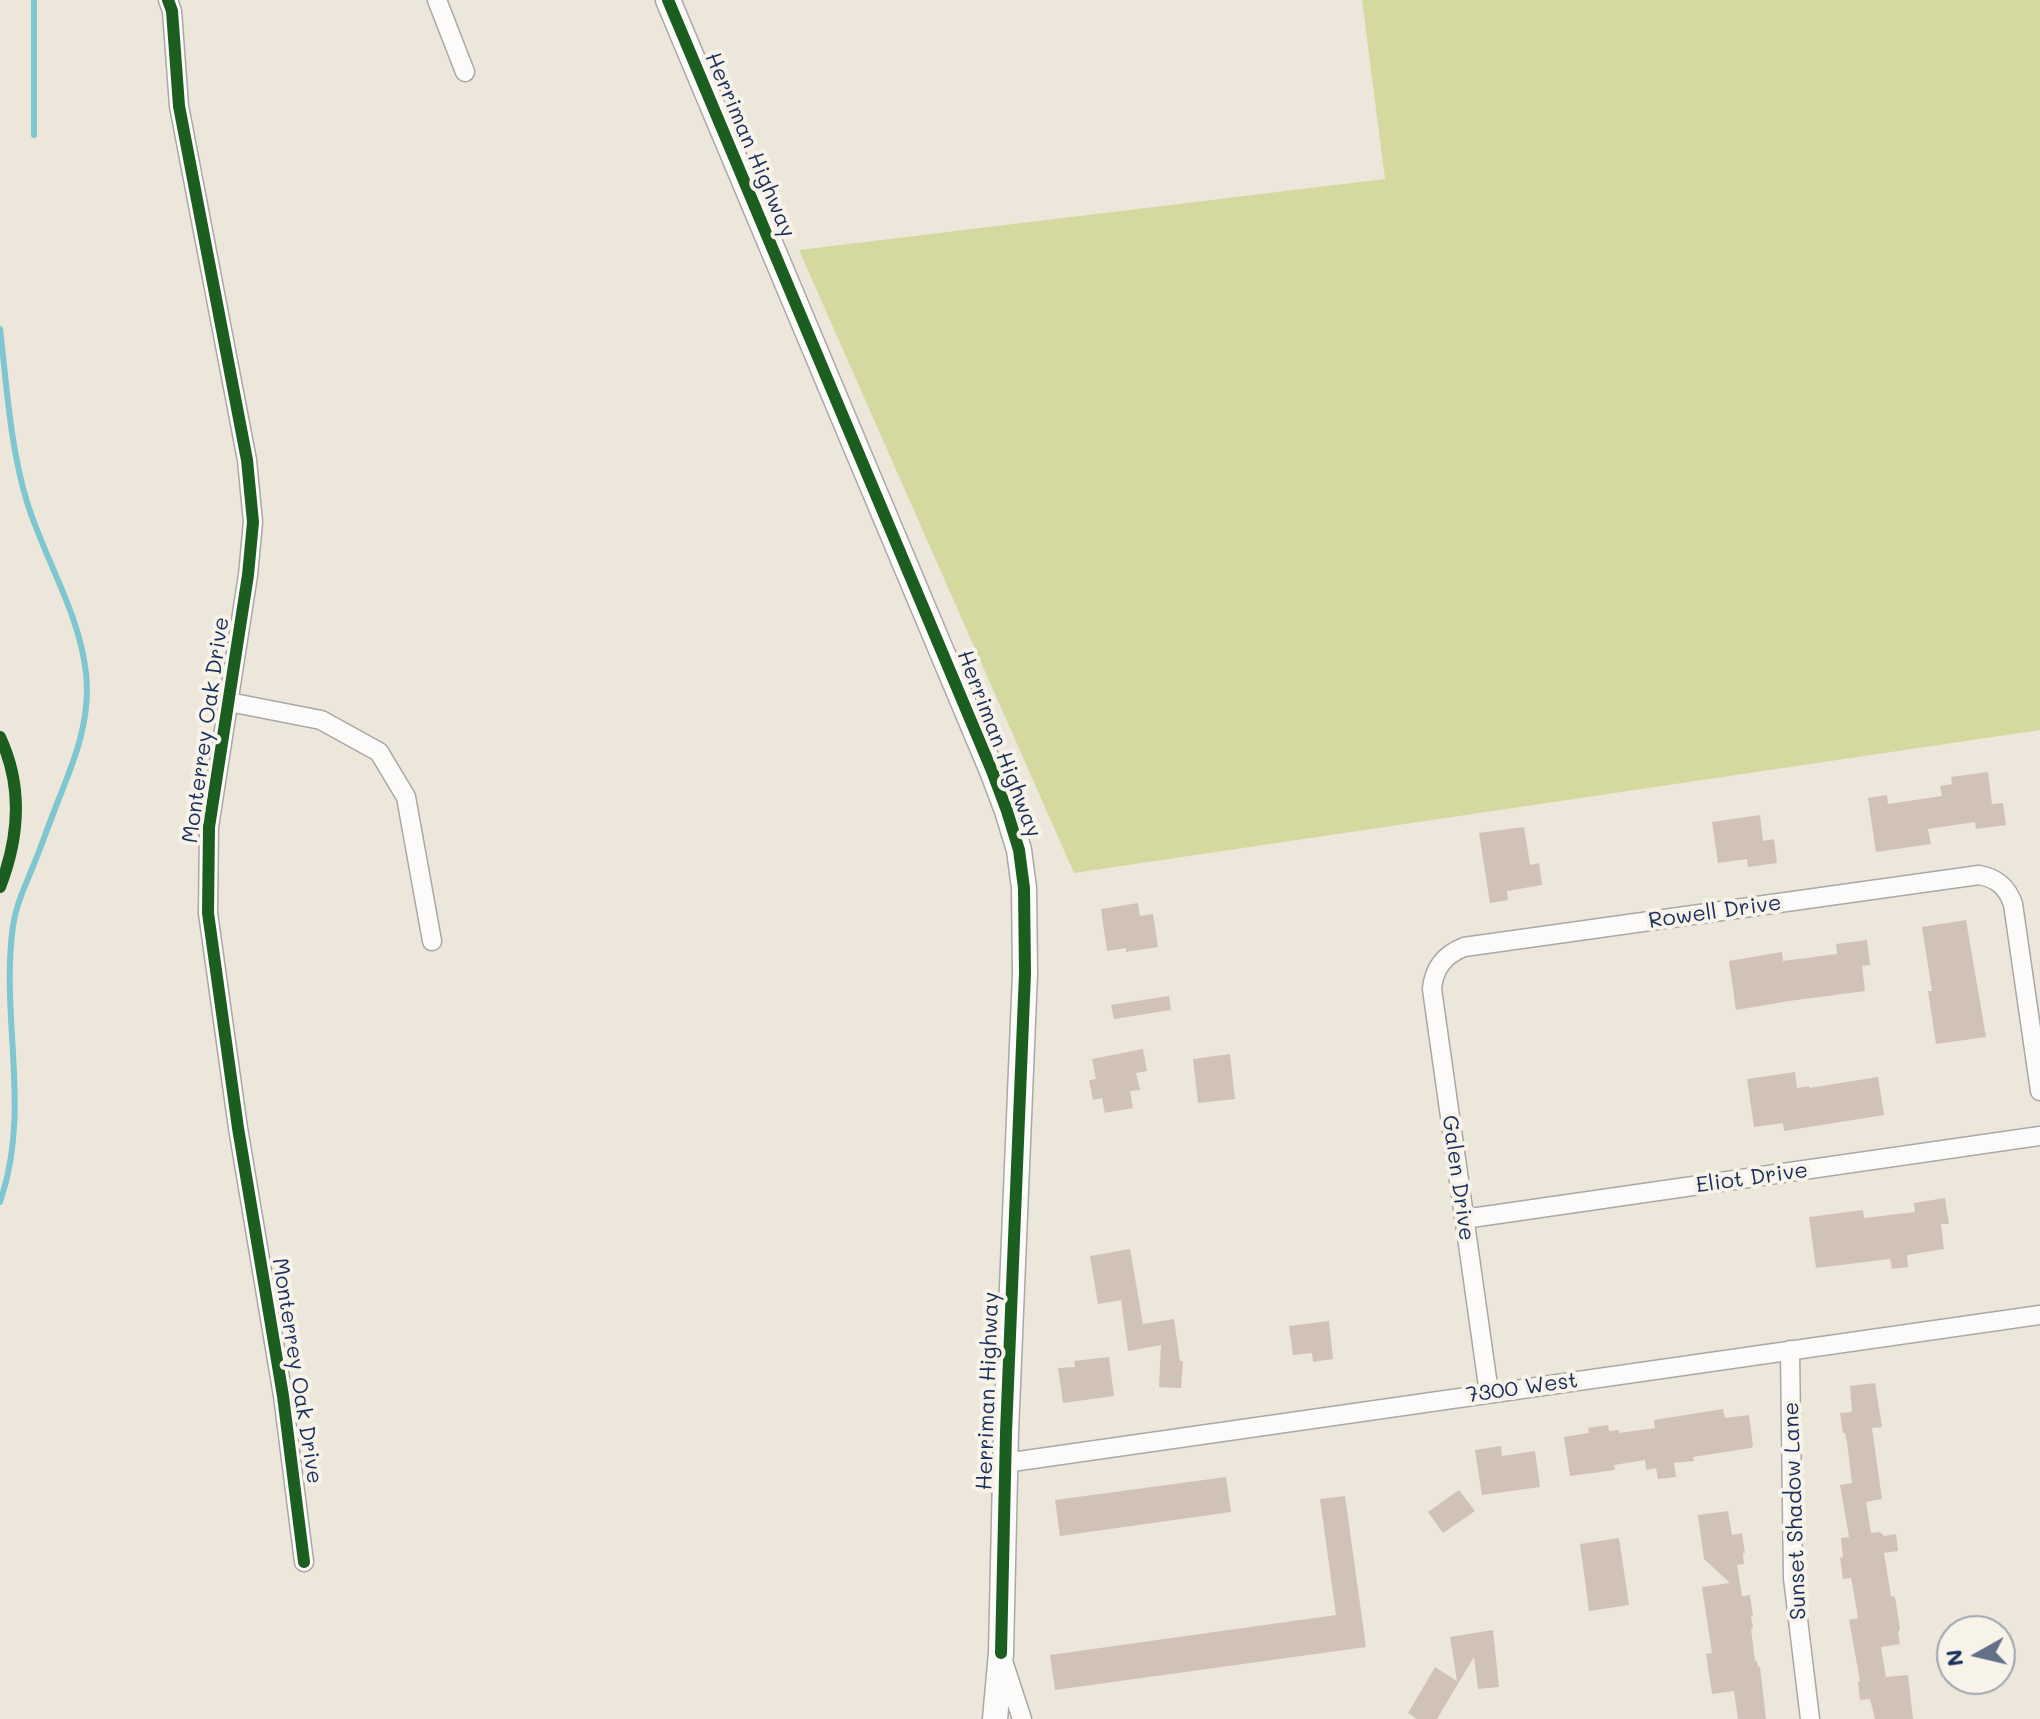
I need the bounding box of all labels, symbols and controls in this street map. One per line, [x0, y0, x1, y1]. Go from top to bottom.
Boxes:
street label: Herriman Highway [699, 49, 801, 241]
street label: Monterrey Oak Drive [177, 615, 235, 845]
street label: Herriman Highway [951, 647, 1047, 841]
street label: Rowell Drive [1647, 890, 1783, 934]
street label: Galen Drive [1436, 1114, 1480, 1242]
street label: Eliot Drive [1694, 1157, 1810, 1199]
street label: Monterrey Oak Drive [266, 1256, 328, 1486]
street label: Herriman Highway [971, 1291, 1005, 1491]
street label: 7300 West [1464, 1367, 1580, 1409]
street label: Sunset Shadow Lane [1778, 1401, 1812, 1621]
north arrow [1936, 1615, 2016, 1695]
text: N [1938, 1648, 1969, 1668]

